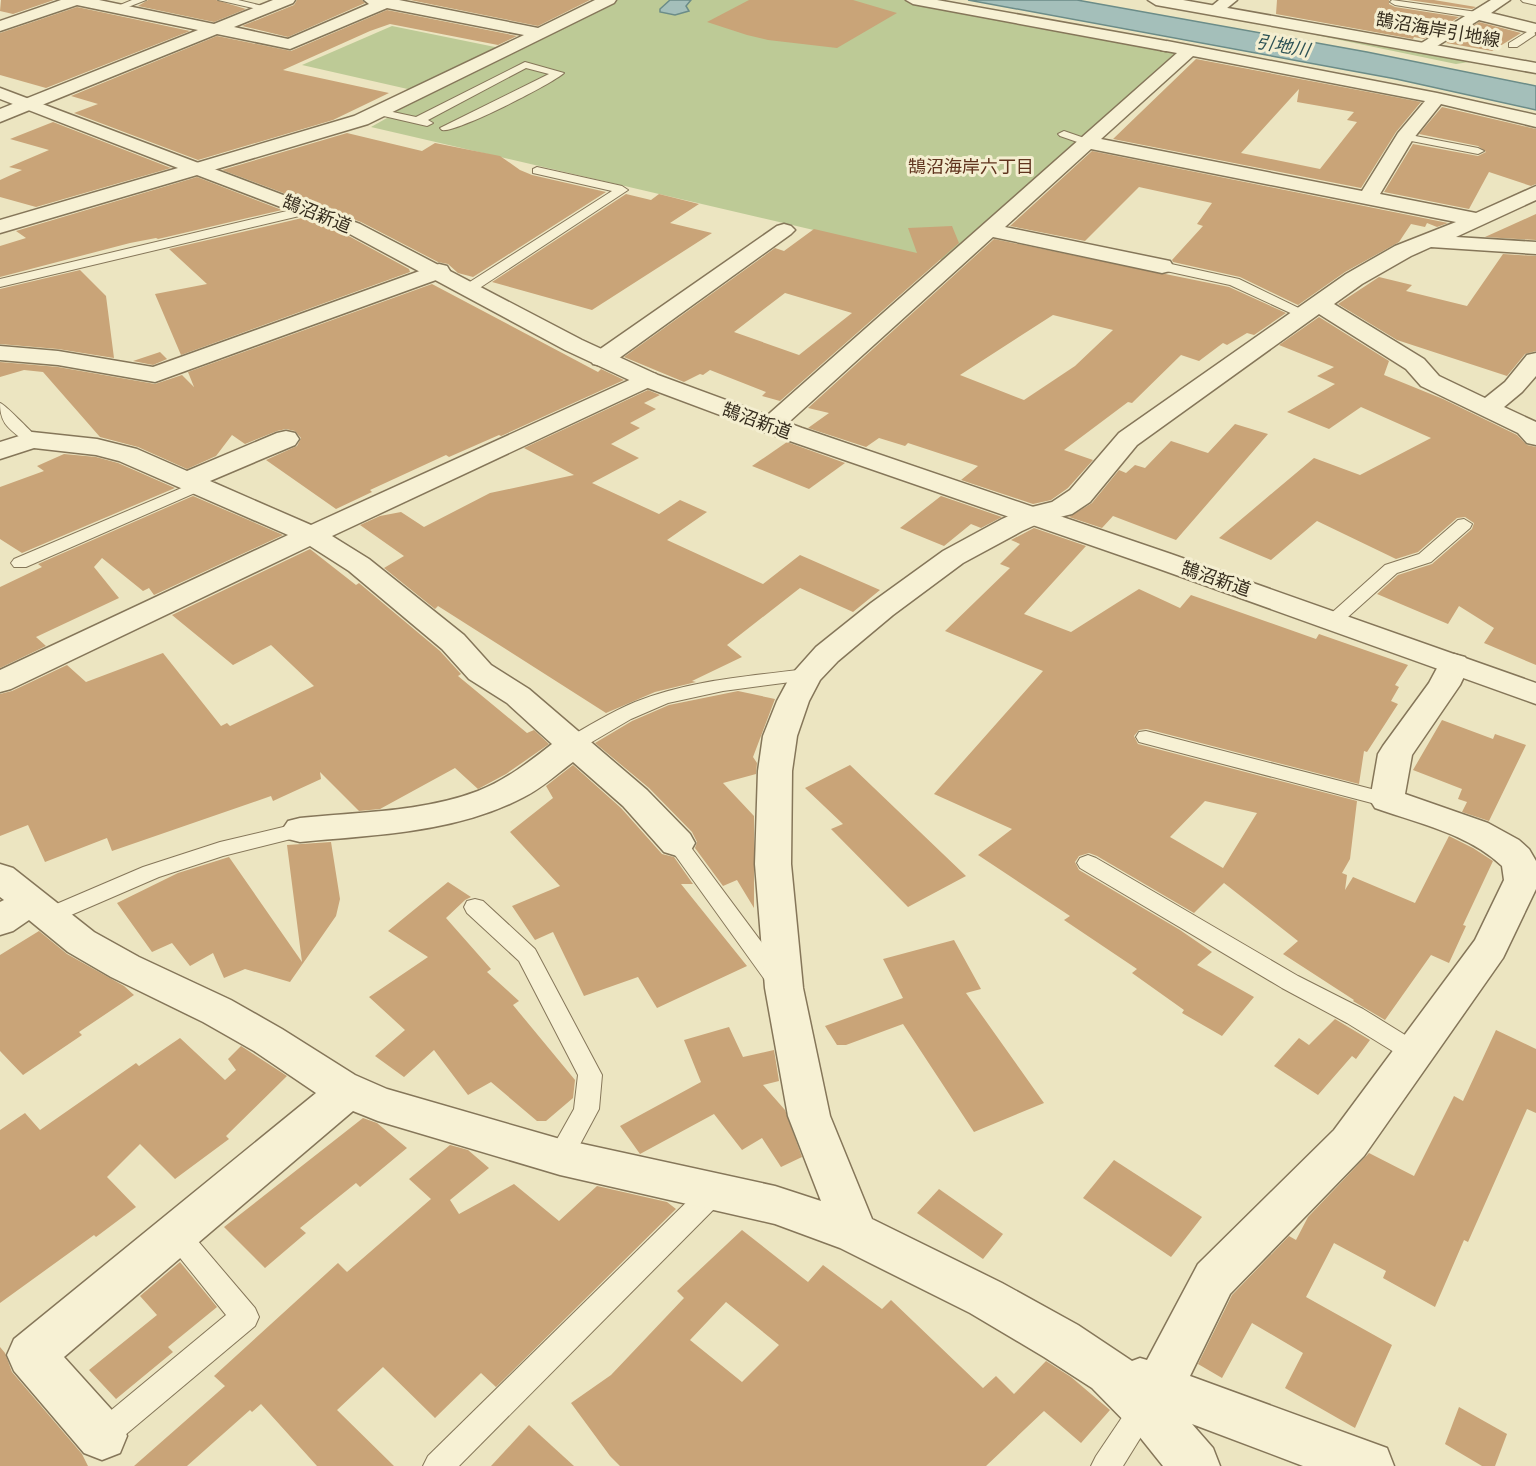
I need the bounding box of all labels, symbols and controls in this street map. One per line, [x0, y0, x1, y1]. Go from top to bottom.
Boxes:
street label: 鵠沼海岸引地線 [1374, 4, 1503, 52]
water label: 引地川 [1255, 27, 1314, 62]
district label: 鵠沼海岸六丁目 [908, 152, 1034, 178]
street label: 鵠沼新道 [280, 187, 356, 238]
street label: 鵠沼新道 [719, 395, 796, 444]
street label: 鵠沼新道 [1178, 553, 1255, 601]

